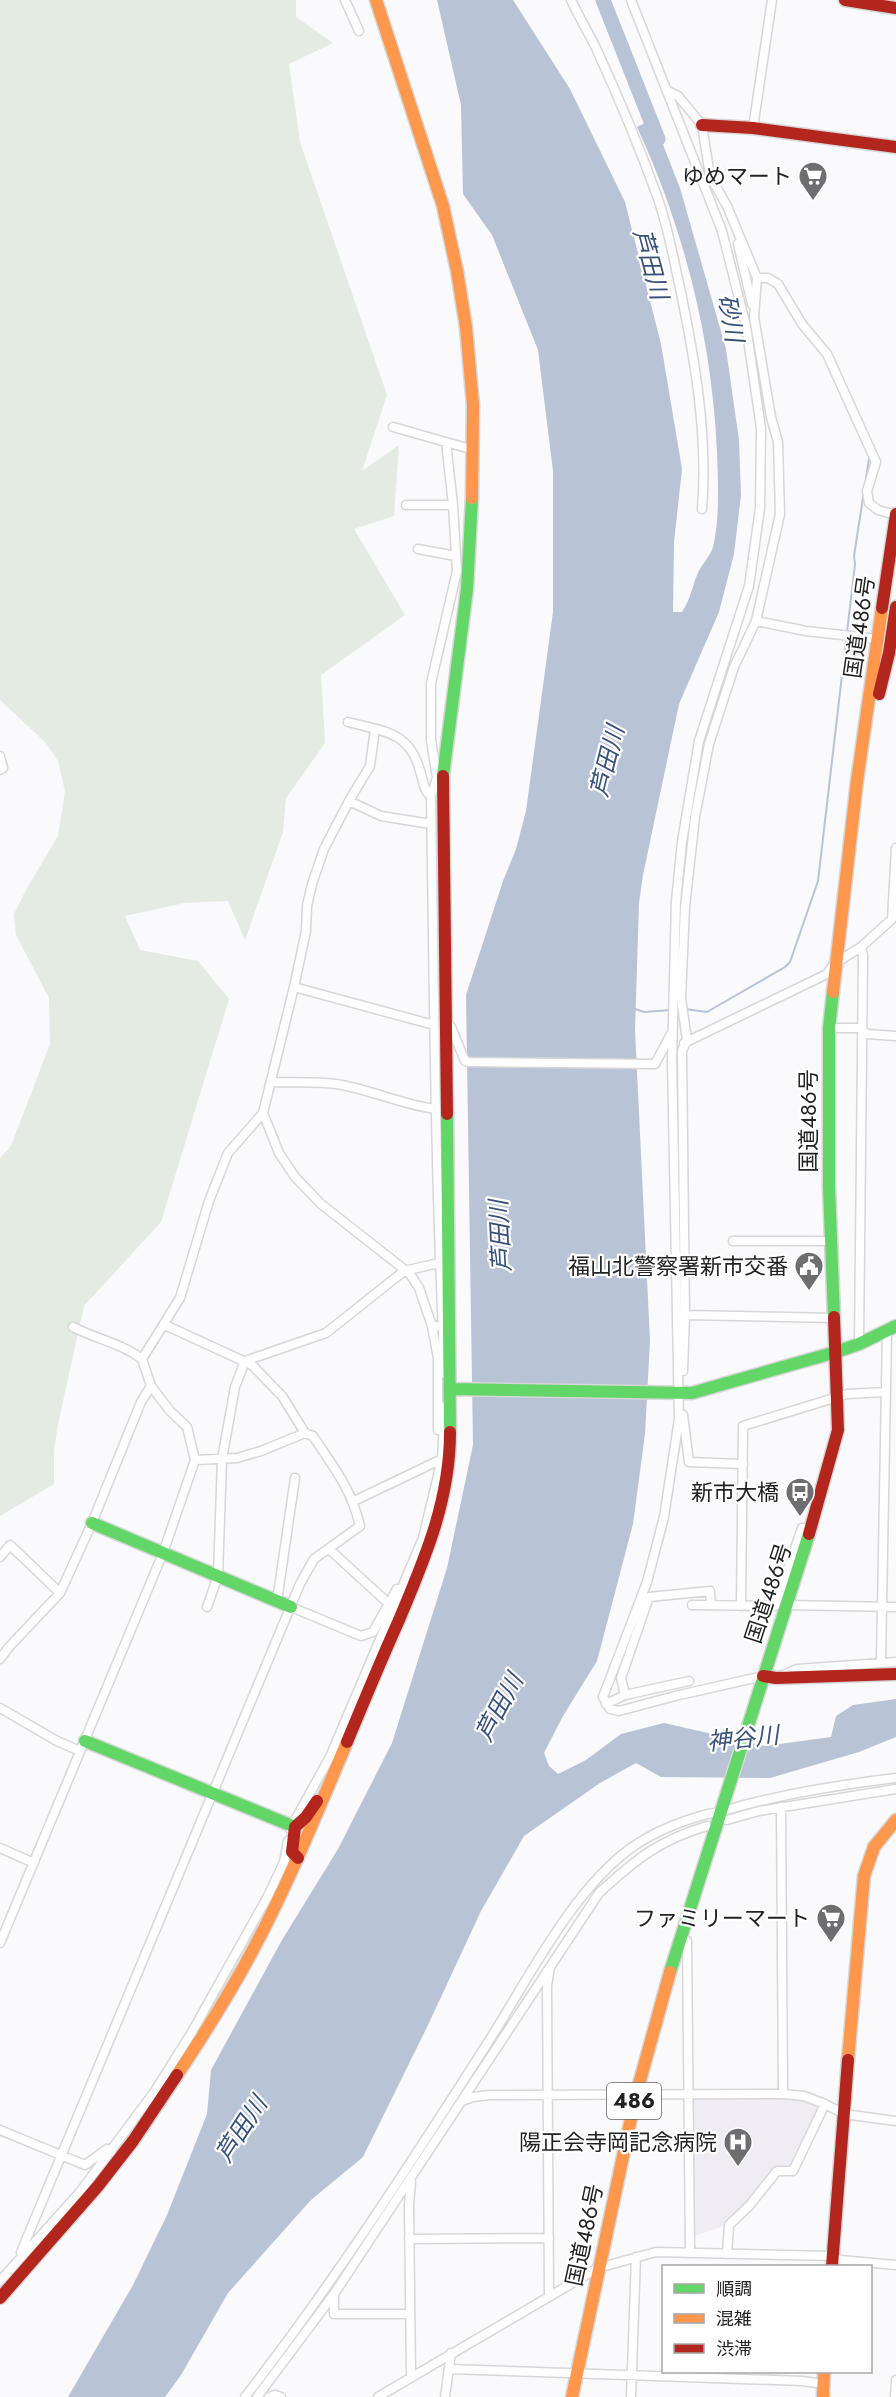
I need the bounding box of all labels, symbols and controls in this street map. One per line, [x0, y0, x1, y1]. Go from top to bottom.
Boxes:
place label: ゆめマート [682, 160, 792, 192]
supermarket icon: ゆめマート [797, 160, 829, 202]
water label: 芦田川 [625, 225, 678, 306]
water label: 砂川 [710, 291, 753, 348]
street label: 国道486号 [836, 574, 882, 680]
water label: 芦田川 [581, 719, 633, 800]
street label: 国道486号 [792, 1069, 824, 1173]
water label: 芦田川 [480, 1196, 519, 1273]
place label: 福山北警察署新市交番 [568, 1250, 788, 1282]
public building icon: 福山北警察署新市交番 [793, 1250, 825, 1292]
place label: 新市大橋 [691, 1476, 779, 1508]
bus stop icon: 新市大橋 [784, 1476, 816, 1518]
street label: 国道486号 [737, 1539, 799, 1647]
water label: 芦田川 [467, 1664, 533, 1747]
water label: 神谷川 [705, 1717, 784, 1759]
place label: ファミリーマート [634, 1902, 810, 1934]
supermarket icon: ファミリーマート [815, 1902, 847, 1944]
road number: 486 [607, 2083, 661, 2119]
water label: 芦田川 [207, 2087, 277, 2169]
place label: 陽正会寺岡記念病院 [519, 2126, 717, 2158]
hospital icon: 陽正会寺岡記念病院 [722, 2126, 754, 2168]
street label: 国道486号 [558, 2181, 610, 2289]
legend [662, 2265, 872, 2373]
text: 順調 [716, 2276, 752, 2302]
text: 混雑 [716, 2306, 752, 2332]
text: 渋滞 [716, 2336, 752, 2362]

